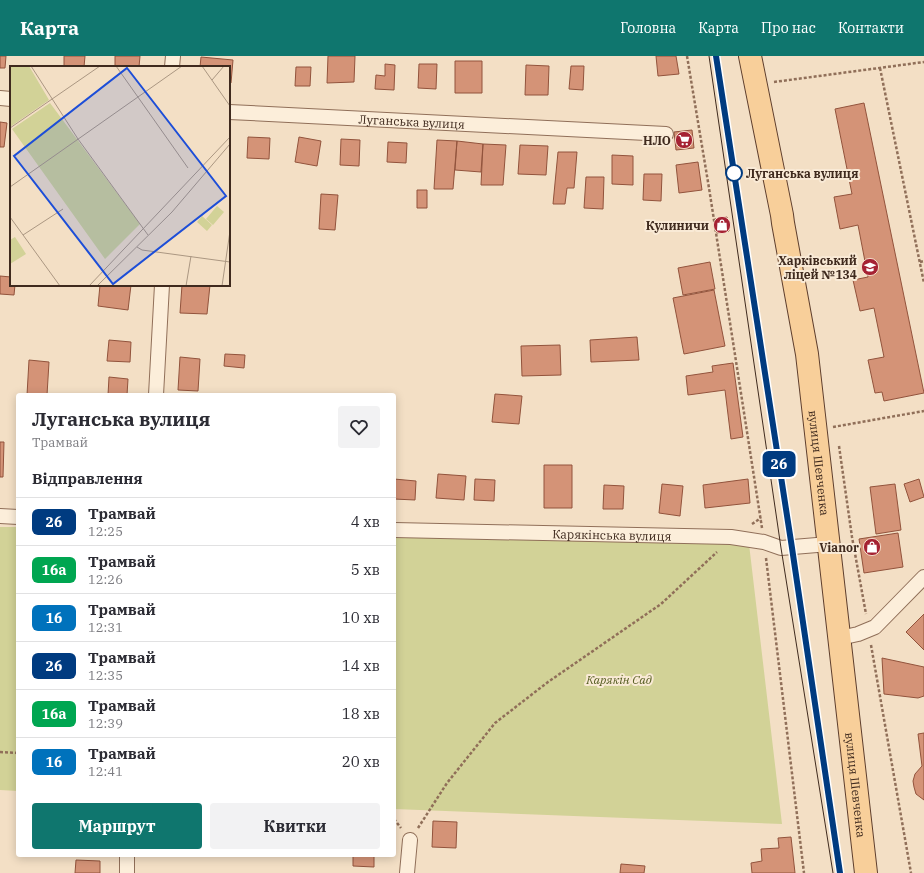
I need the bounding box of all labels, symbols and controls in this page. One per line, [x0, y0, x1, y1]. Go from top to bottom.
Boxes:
text: Карта [20, 16, 79, 40]
text: Головна [620, 19, 676, 37]
text: Карта [698, 19, 739, 37]
text: Про нас [761, 19, 816, 37]
text: Контакти [838, 19, 904, 37]
inset map [10, 66, 230, 286]
street label: Луганська вулиця [358, 111, 465, 131]
supermarket icon: НЛО [674, 130, 694, 150]
place label: НЛО [643, 133, 671, 148]
marker: Луганська вулиця [725, 164, 743, 182]
place label: Луганська вулиця [746, 166, 859, 181]
shop icon: Кулиничи [712, 215, 732, 235]
place label: Кулиничи [646, 218, 709, 233]
place label: Харківський ліцей №134 [778, 253, 857, 282]
school or university icon: Харківський ліцей №134 [860, 257, 880, 277]
button: heart [338, 406, 380, 448]
text: Луганська вулиця [32, 407, 210, 431]
street label: вулиця Шевченка [806, 409, 833, 517]
text: Трамвай [32, 434, 88, 451]
line badge: 26 [761, 451, 797, 477]
text: 26 [771, 455, 787, 473]
text: Відправлення [32, 469, 143, 488]
text: Трамвай [88, 504, 156, 523]
text: 4 хв [351, 512, 380, 531]
text: 26 [46, 513, 62, 531]
text: 12:25 [88, 523, 123, 540]
street label: Карякінська вулиця [552, 526, 672, 543]
shop icon: Vianor [862, 537, 882, 557]
place label: Vianor [819, 540, 859, 555]
text: Трамвай [88, 552, 156, 571]
text: 5 хв [351, 560, 380, 579]
text: 16a [42, 561, 66, 579]
text: 12:26 [88, 571, 123, 588]
text: Трамвай [88, 600, 156, 619]
text: 10 хв [342, 608, 380, 627]
text: 16 [46, 609, 62, 627]
text: 12:31 [88, 619, 123, 636]
text: Трамвай [88, 648, 156, 667]
text: 14 хв [342, 656, 380, 675]
text: 26 [46, 657, 62, 675]
text: 12:35 [88, 667, 123, 684]
park label: Карякін Сад [585, 672, 652, 687]
text: Трамвай [88, 696, 156, 715]
text: 18 хв [342, 704, 380, 723]
text: 16a [42, 705, 66, 723]
text: 12:39 [88, 715, 123, 732]
street label: вулиця Шевченка [843, 731, 869, 839]
text: Трамвай [88, 744, 156, 763]
text: 20 хв [342, 752, 380, 771]
text: 16 [46, 753, 62, 771]
text: 12:41 [88, 763, 123, 780]
button: Маршрут [32, 803, 202, 849]
button: Квитки [210, 803, 380, 849]

